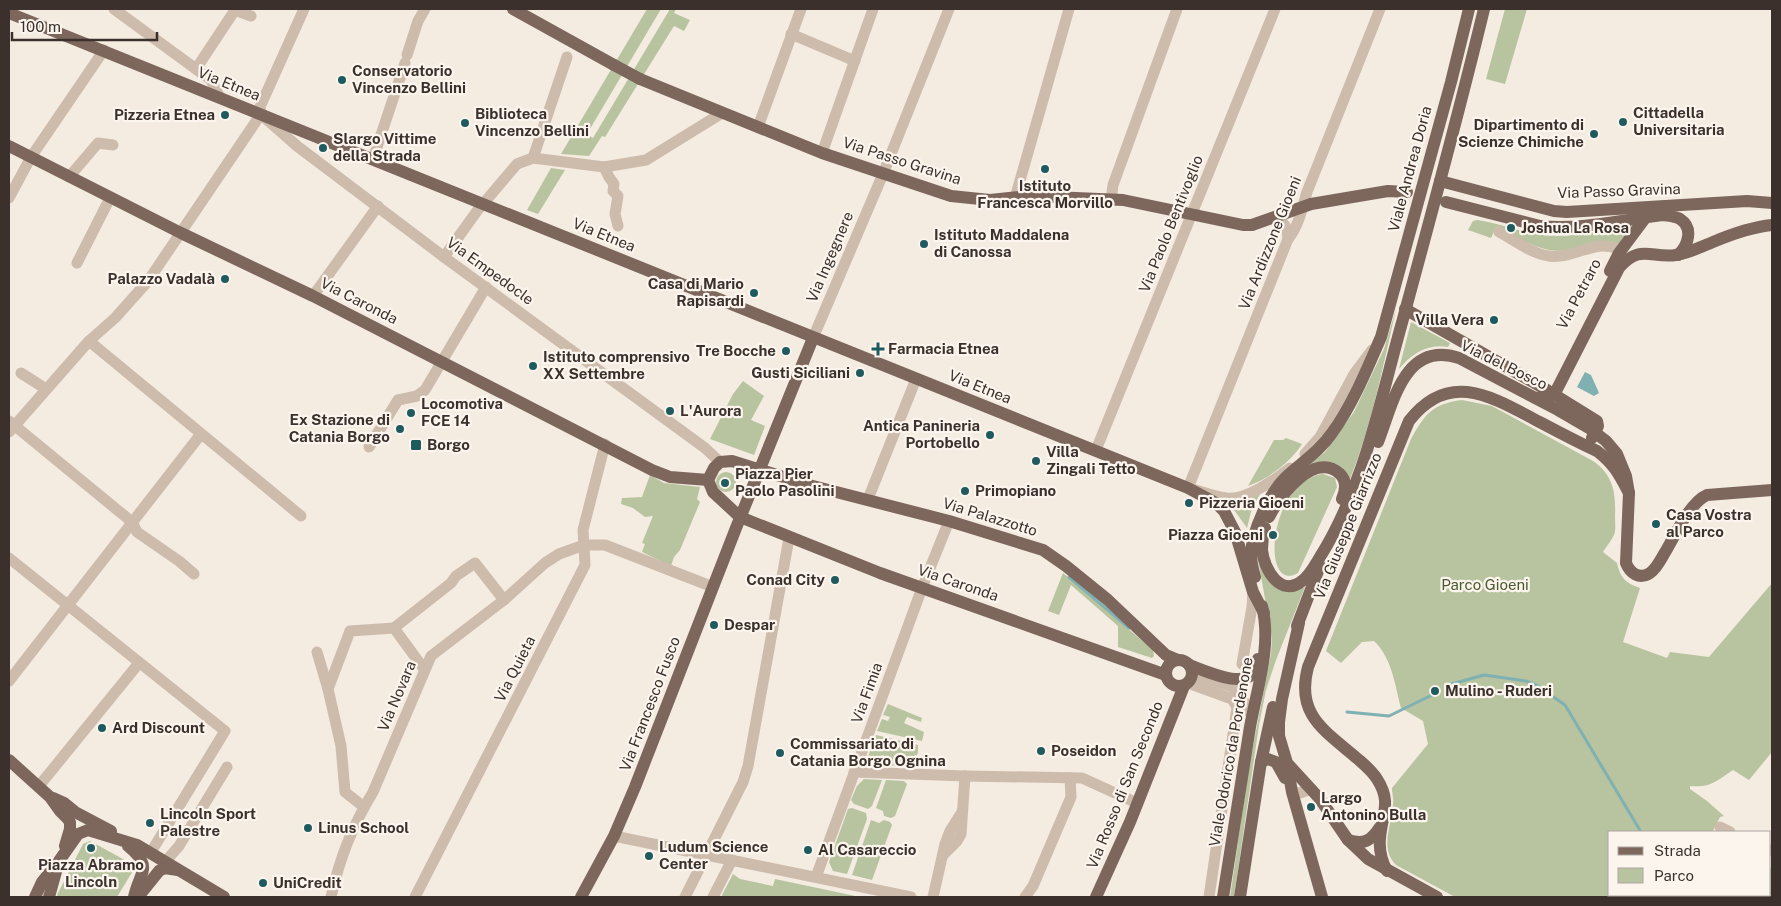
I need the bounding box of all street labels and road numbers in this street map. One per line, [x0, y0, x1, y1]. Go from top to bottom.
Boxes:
street label: Via Etnea [195, 63, 263, 104]
street label: Viale Andrea Doria [1385, 104, 1434, 234]
street label: Via Passo Gravina [841, 133, 964, 188]
street label: Via Paolo Bentivoglio [1135, 153, 1206, 295]
street label: Via Ardizzone Gioeni [1235, 173, 1304, 312]
street label: Via Passo Gravina [1557, 180, 1681, 201]
street label: Via Ingegnere [803, 209, 856, 305]
street label: Via Etnea [570, 214, 638, 255]
street label: Via Empedocle [443, 233, 537, 308]
street label: Via Petraro [1553, 256, 1604, 332]
street label: Via Caronda [318, 274, 401, 327]
street label: Via del Bosco [1458, 336, 1550, 393]
street label: Via Etnea [946, 366, 1014, 407]
street label: Via Giuseppe Giarrizzo [1310, 450, 1385, 602]
street label: Via Palazzotto [941, 494, 1040, 539]
street label: Via Caronda [915, 561, 1001, 604]
street label: Via Quieta [491, 633, 538, 705]
street label: Via Francesco Fusco [616, 634, 683, 774]
street label: Viale Odorico da Pordenone [1205, 656, 1256, 848]
street label: Via Novara [374, 658, 419, 734]
street label: Via Fimia [848, 660, 885, 726]
street label: Via Rosso di San Secondo [1083, 699, 1166, 871]

